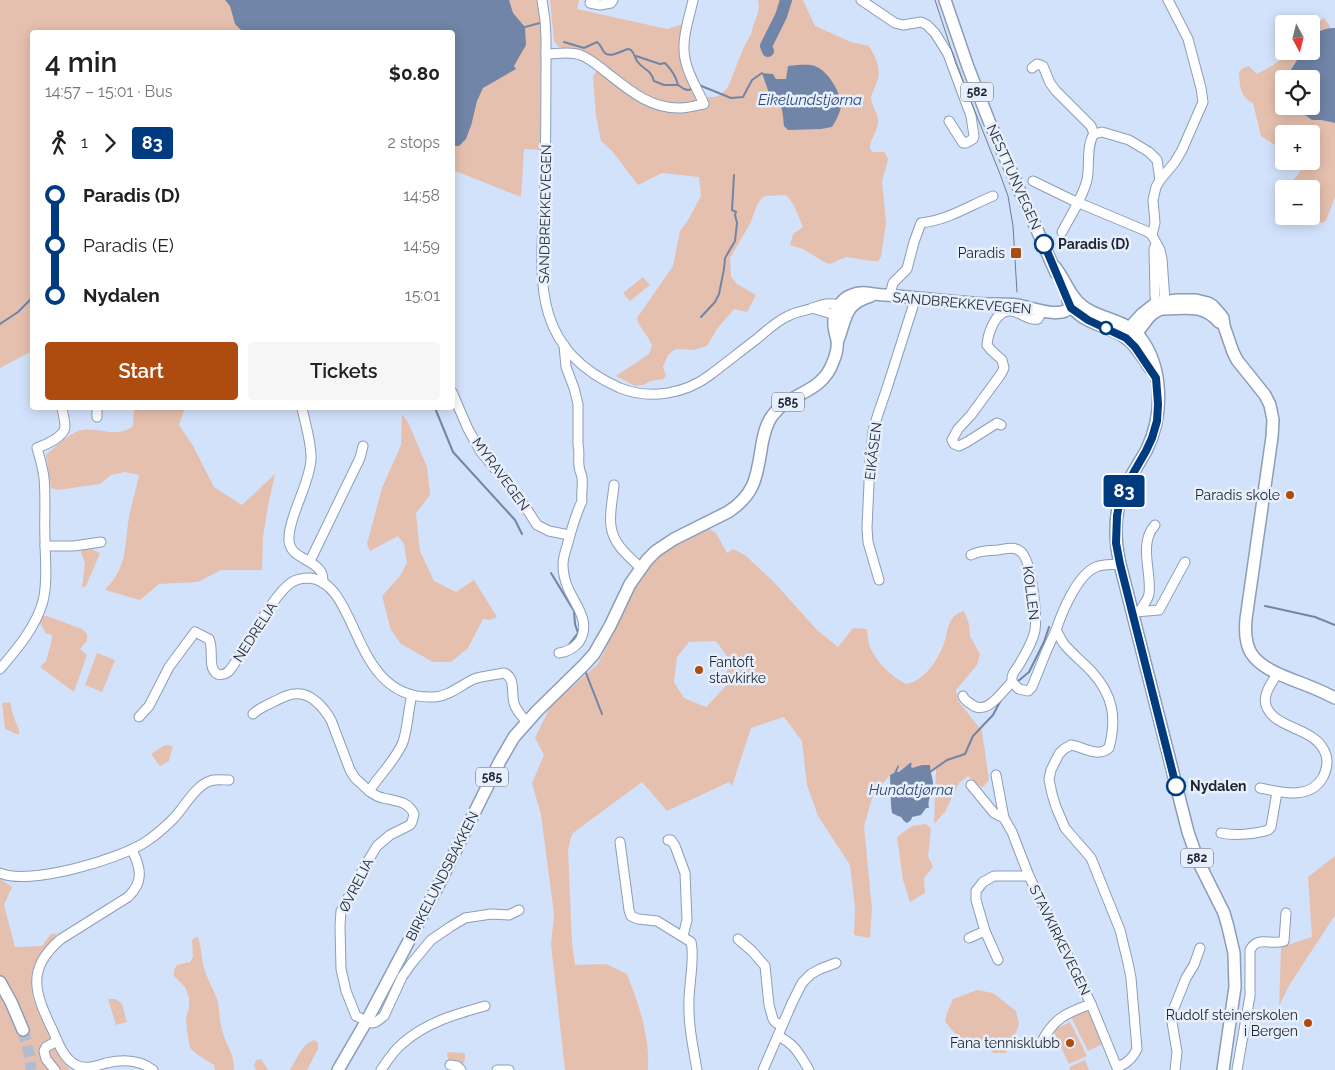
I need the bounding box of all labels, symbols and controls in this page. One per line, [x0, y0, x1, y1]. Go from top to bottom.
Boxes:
north arrow [1275, 15, 1320, 60]
map controls [1275, 15, 1320, 225]
text: 4 min [45, 46, 117, 79]
text: $0.80 [389, 62, 440, 84]
button: locate [1275, 70, 1320, 115]
text: 14:57 – 15:01 · Bus [45, 82, 172, 101]
road number: 582 [961, 82, 993, 101]
water label: Eikelundstjørna [758, 91, 862, 109]
street label: NESTTUNVEGEN [984, 122, 1044, 232]
button: + [1275, 125, 1320, 170]
icon: walk [45, 129, 73, 157]
icon: forward [96, 129, 124, 157]
text: 83 [142, 132, 163, 153]
text: 1 [81, 133, 88, 152]
text: 2 stops [388, 133, 440, 152]
street label: SANDBREKKEVEGEN [536, 144, 554, 284]
button: − [1275, 180, 1320, 225]
text: Paradis (D) [83, 184, 180, 206]
text: 14:58 [403, 186, 440, 205]
text: Paradis (E) [83, 234, 174, 256]
marker: Paradis (D) [1034, 234, 1054, 254]
text: 14:59 [403, 236, 440, 255]
place label: Paradis (D) [1058, 236, 1129, 252]
place label: Paradis [958, 245, 1005, 261]
marker: Paradis [1009, 246, 1023, 260]
text: Nydalen [83, 284, 160, 306]
text: 15:01 [405, 286, 440, 305]
street label: SANDBREKKEVEGEN [892, 289, 1032, 317]
unlabelled marker [1099, 321, 1113, 335]
button: Start [45, 342, 238, 400]
button: Tickets [248, 342, 440, 400]
road number: 585 [772, 392, 804, 412]
street label: EIKÅSEN [861, 421, 884, 481]
street label: MYRAVEGEN [469, 434, 533, 514]
line badge: 83 [1102, 475, 1146, 507]
text: 83 [1114, 480, 1134, 501]
place label: Paradis skole [1195, 487, 1280, 503]
marker: Paradis skole [1284, 489, 1296, 501]
street label: KOLLEN [1020, 565, 1042, 621]
street label: NEDRELIA [230, 599, 281, 665]
place label: Fantoft stavkirke [709, 654, 766, 686]
marker: Fantoft stavkirke [693, 664, 705, 676]
road number: 585 [476, 768, 508, 786]
marker: Nydalen [1166, 776, 1186, 796]
place label: Nydalen [1190, 778, 1247, 794]
water label: Hundatjørna [869, 781, 953, 799]
street label: BIRKELUNDSBAKKEN [402, 809, 482, 943]
road number: 582 [1181, 848, 1213, 868]
street label: ØVRELIA [336, 855, 377, 915]
street label: STAVKIRKEVEGEN [1026, 882, 1094, 998]
place label: Rudolf steinerskolen i Bergen [1166, 1007, 1298, 1039]
marker: Rudolf steinerskolen i Bergen [1302, 1017, 1314, 1029]
place label: Fana tennisklubb [950, 1035, 1060, 1051]
marker: Fana tennisklubb [1064, 1037, 1076, 1049]

